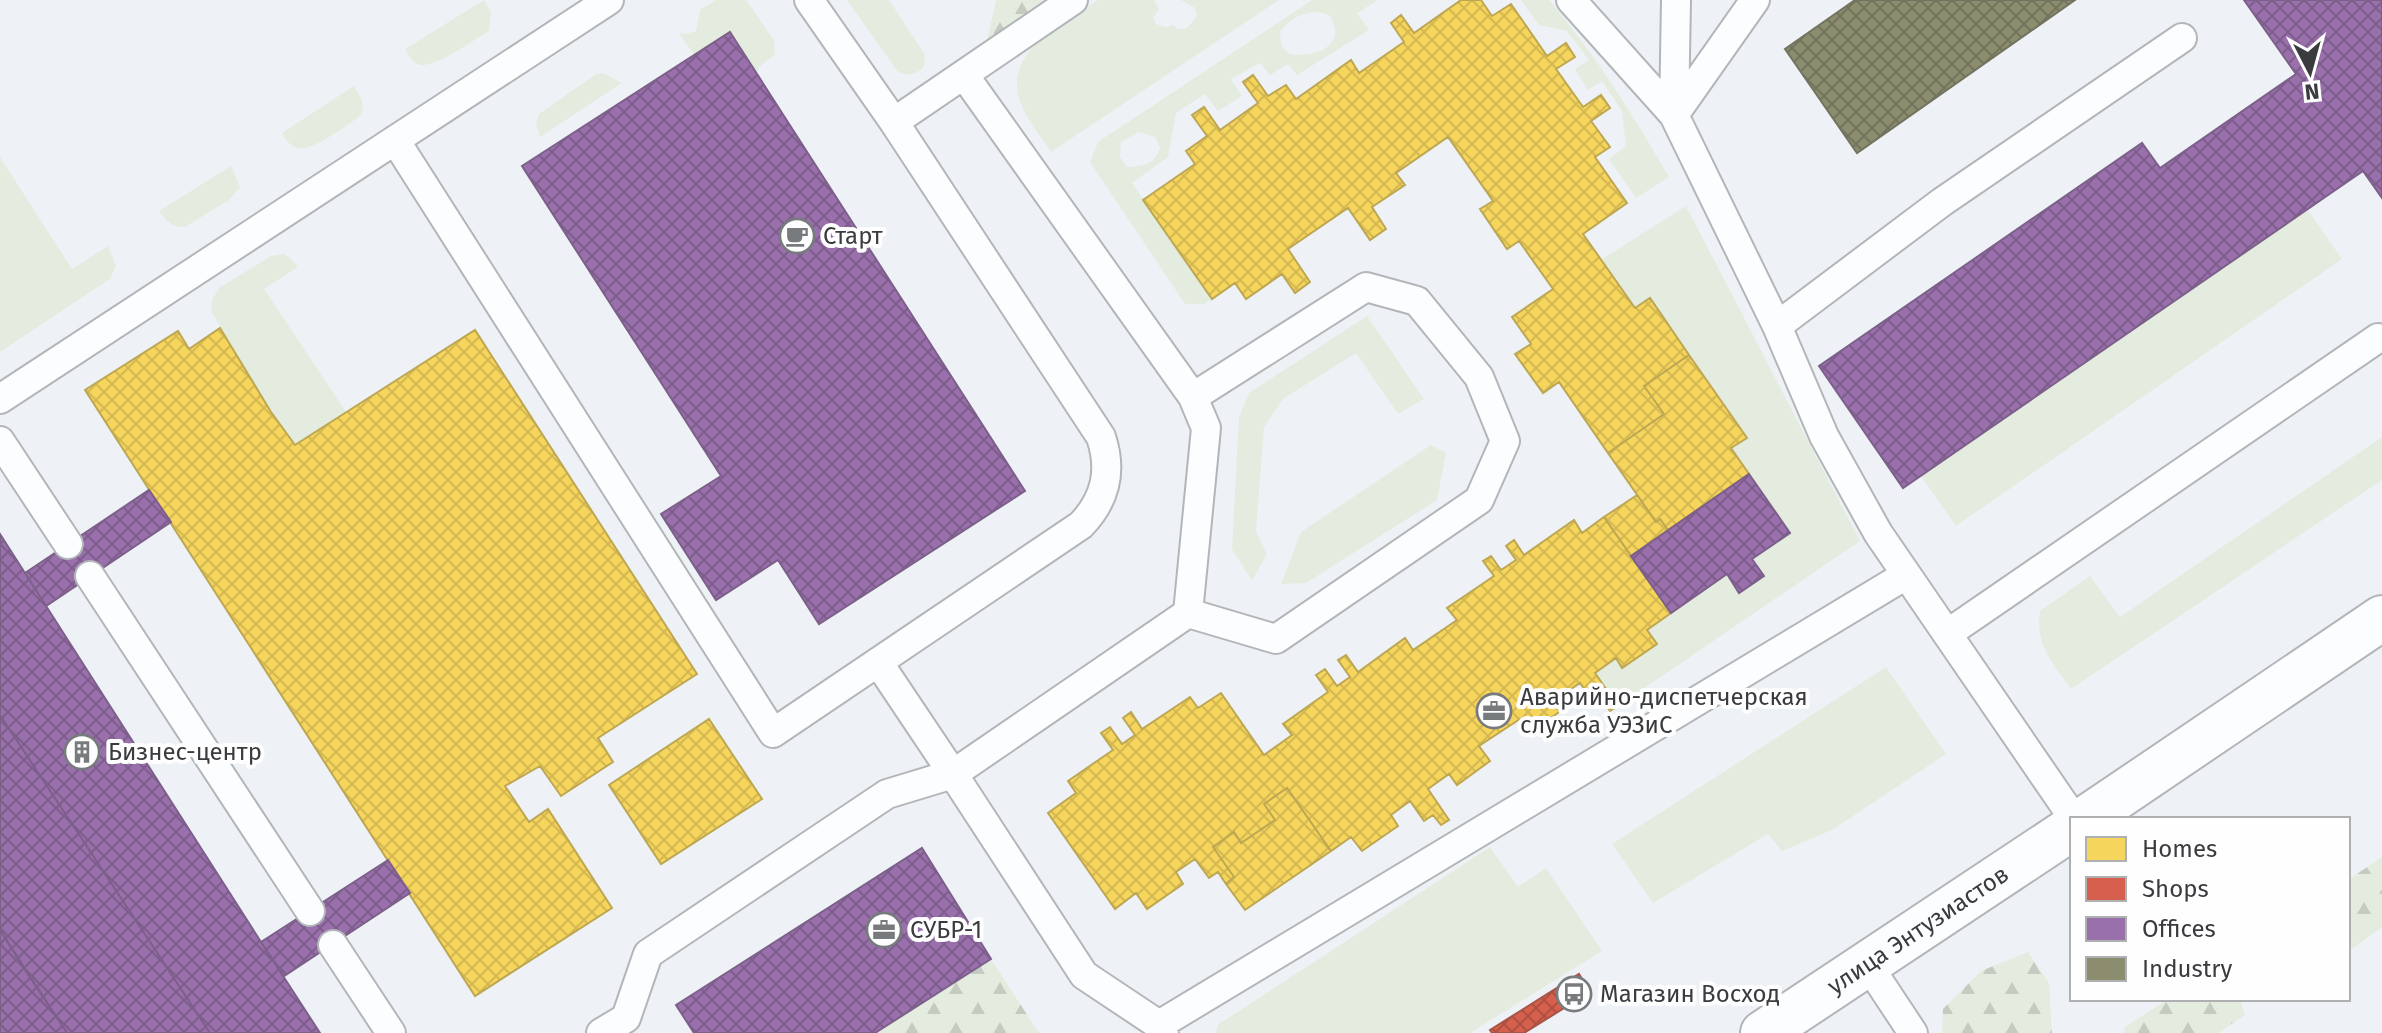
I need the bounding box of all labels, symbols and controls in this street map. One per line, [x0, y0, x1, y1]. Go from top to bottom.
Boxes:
north arrow [2270, 32, 2350, 112]
text: N [2303, 77, 2321, 106]
cafe icon: Старт [778, 217, 816, 255]
place label: Старт [823, 222, 883, 250]
place label: Аварийно-диспетчерская служба УЭЗиС [1520, 683, 1808, 739]
office icon: Аварийно-диспетчерская служба УЭЗиС [1475, 692, 1513, 730]
building icon: Бизнес-центр [63, 733, 101, 771]
place label: Бизнес-центр [108, 738, 262, 766]
legend [2070, 817, 2350, 1001]
text: Homes [2142, 835, 2217, 863]
street label: улица Энтузиастов [1822, 860, 2014, 1000]
text: Shops [2142, 875, 2209, 903]
office icon: СУБР-1 [865, 911, 903, 949]
text: Offices [2142, 915, 2216, 943]
place label: СУБР-1 [910, 916, 982, 944]
text: Industry [2142, 955, 2233, 983]
bus stop icon: Магазин Восход [1555, 975, 1593, 1013]
place label: Магазин Восход [1600, 980, 1780, 1008]

